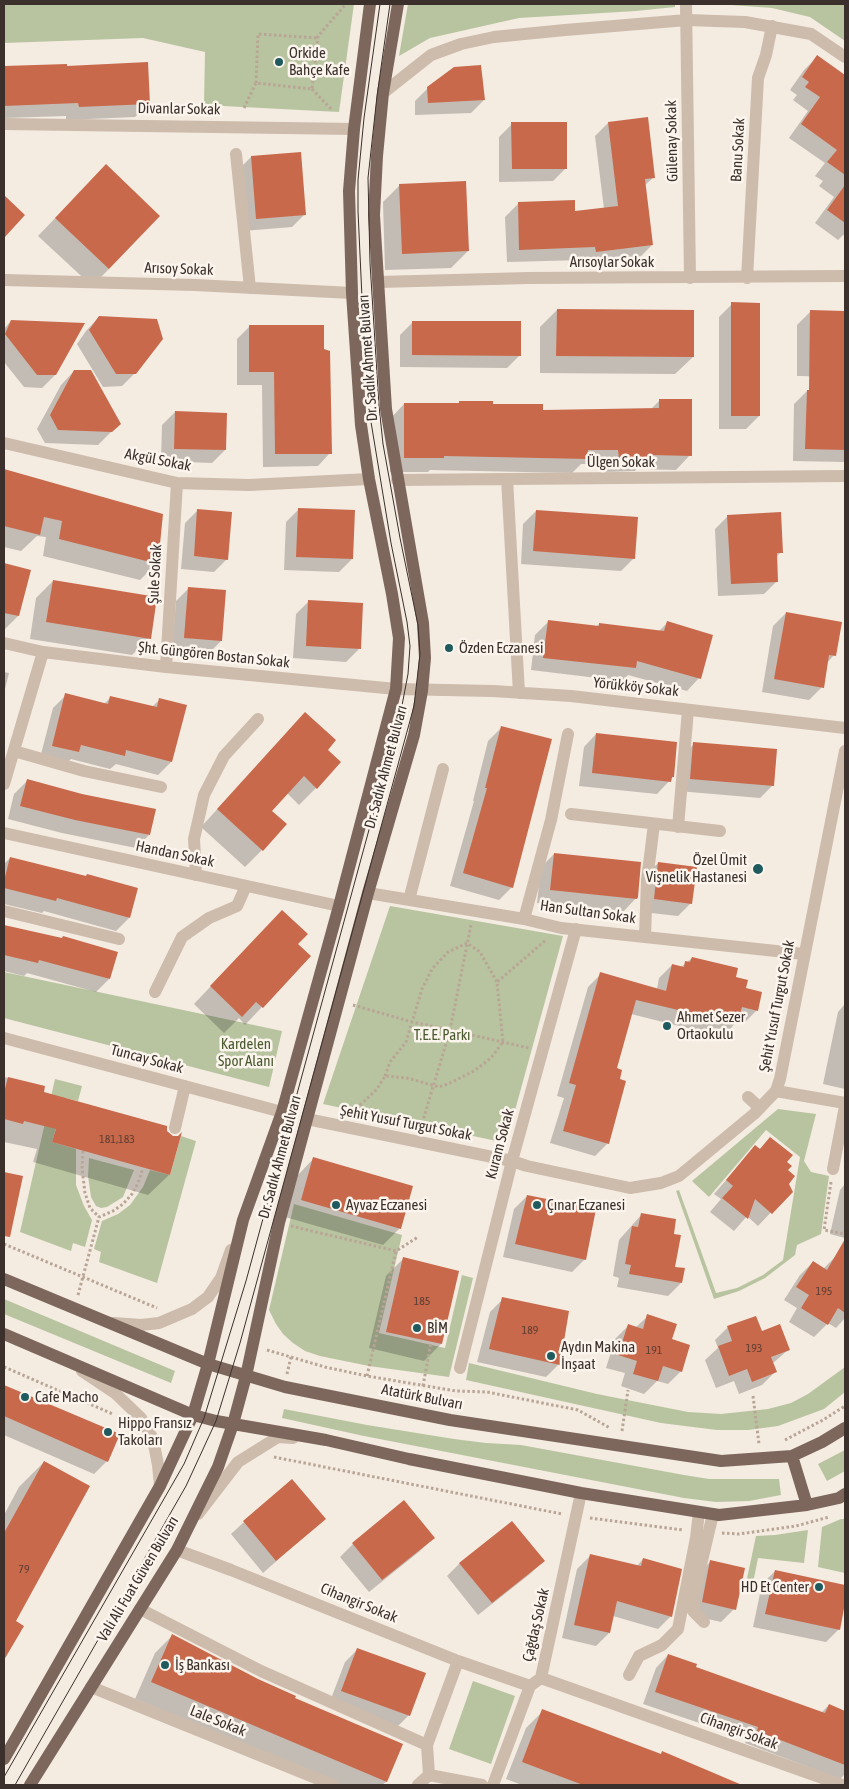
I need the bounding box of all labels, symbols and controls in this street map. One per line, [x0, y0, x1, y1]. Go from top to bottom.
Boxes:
place label: Orkide Bahçe Kafe [289, 44, 350, 79]
marker: Orkide Bahçe Kafe [273, 56, 285, 68]
street label: Divanlar Sokak [137, 99, 221, 119]
street label: Gülenay Sokak [662, 100, 682, 182]
street label: Banu Sokak [727, 117, 749, 183]
street label: Arısoylar Sokak [570, 253, 654, 271]
street label: Arısoy Sokak [144, 259, 214, 279]
street label: Dr. Sadık Ahmet Bulvarı [355, 294, 381, 422]
street label: Akgül Sokak [123, 445, 193, 475]
street label: Ülgen Sokak [587, 453, 655, 471]
street label: Şule Sokak [144, 544, 166, 604]
street label: Şht. Güngören Bostan Sokak [137, 638, 291, 672]
place label: Özden Eczanesi [459, 639, 543, 657]
marker: Özden Eczanesi [443, 642, 455, 654]
street label: Yörükköy Sokak [592, 674, 680, 700]
street label: Dr. Sadık Ahmet Bulvarı [361, 703, 411, 831]
street label: Handan Sokak [134, 837, 216, 871]
place label: Özel Ümit Vişnelik Hastanesi [646, 851, 747, 886]
marker: Özel Ümit Vişnelik Hastanesi [751, 862, 765, 876]
street label: Han Sultan Sokak [539, 896, 637, 928]
street label: Şehit Yusuf Turgut Sokak [755, 939, 799, 1073]
place label: Ahmet Sezer Ortaokulu [677, 1008, 745, 1043]
marker: Ahmet Sezer Ortaokulu [661, 1020, 673, 1032]
park label: T.E.E. Parkı [414, 1026, 470, 1044]
park label: Kardelen Spor Alanı [218, 1035, 274, 1070]
street label: Tuncay Sokak [109, 1041, 185, 1077]
street label: Dr. Sadık Ahmet Bulvarı [255, 1093, 305, 1221]
street label: Şehit Yusuf Turgut Sokak [339, 1101, 473, 1145]
street label: Kuram Sokak [482, 1107, 518, 1181]
house number: 181,183 [99, 1132, 135, 1146]
place label: Ayvaz Eczanesi [346, 1196, 427, 1214]
place label: Çınar Eczanesi [547, 1196, 625, 1214]
marker: Ayvaz Eczanesi [330, 1199, 342, 1211]
marker: Çınar Eczanesi [531, 1199, 543, 1211]
house number: 195 [816, 1284, 832, 1298]
house number: 185 [414, 1294, 430, 1308]
place label: BİM [427, 1319, 448, 1337]
marker: BİM [411, 1322, 423, 1334]
house number: 189 [522, 1323, 538, 1337]
place label: Aydın Makina İnşaat [561, 1338, 635, 1373]
house number: 193 [746, 1341, 762, 1355]
house number: 191 [646, 1343, 662, 1357]
marker: Aydın Makina İnşaat [545, 1350, 557, 1362]
street label: Atatürk Bulvarı [380, 1380, 464, 1414]
place label: Cafe Macho [35, 1388, 99, 1406]
marker: Cafe Macho [19, 1391, 31, 1403]
place label: Hippo Fransız Takoları [118, 1414, 192, 1449]
marker: Hippo Fransız Takoları [102, 1426, 114, 1438]
street label: Vali Ali Fuat Güven Bulvarı [93, 1513, 183, 1645]
house number: 79 [18, 1562, 30, 1576]
place label: HD Et Center [741, 1578, 809, 1596]
street label: Cihangir Sokak [318, 1579, 400, 1627]
marker: HD Et Center [813, 1581, 825, 1593]
street label: Çağdaş Sokak [519, 1587, 553, 1663]
place label: İş Bankası [175, 1656, 230, 1674]
marker: İş Bankası [159, 1659, 171, 1671]
street label: Lale Sokak [187, 1702, 249, 1740]
street label: Cihangir Sokak [698, 1709, 780, 1753]

